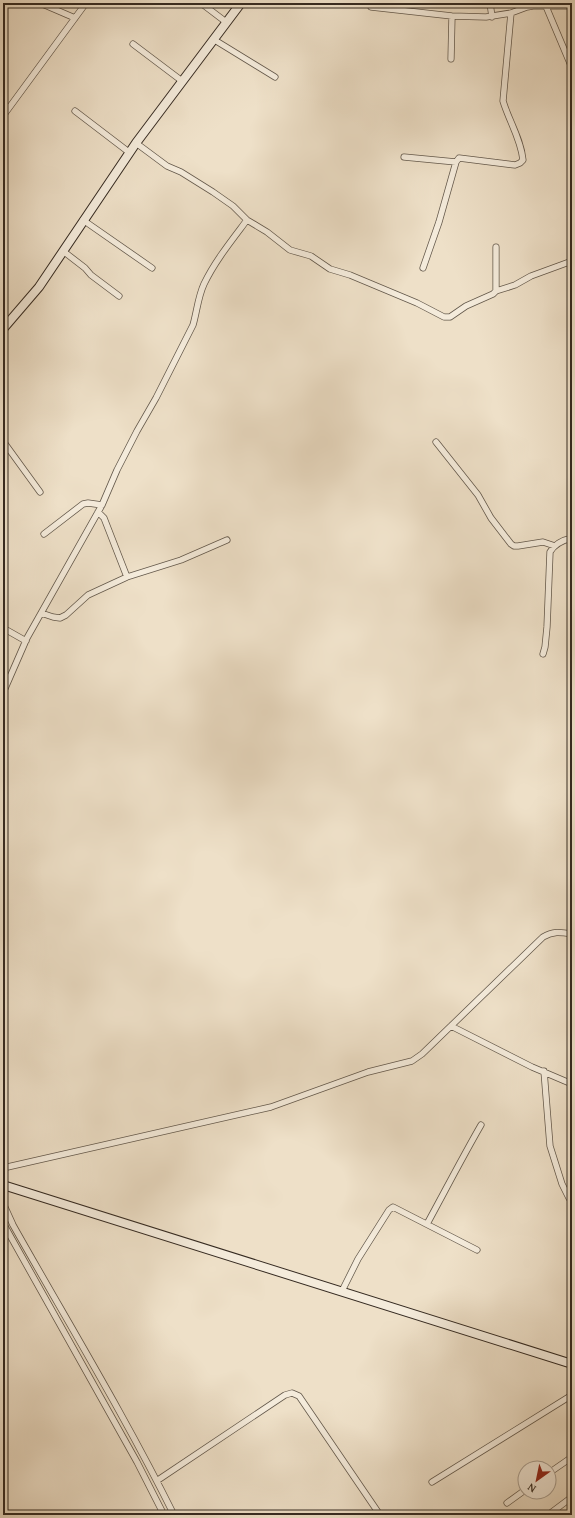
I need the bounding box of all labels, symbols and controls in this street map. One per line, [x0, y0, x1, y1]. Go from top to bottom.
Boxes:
north arrow [517, 1460, 557, 1500]
text: N [524, 1479, 539, 1497]

